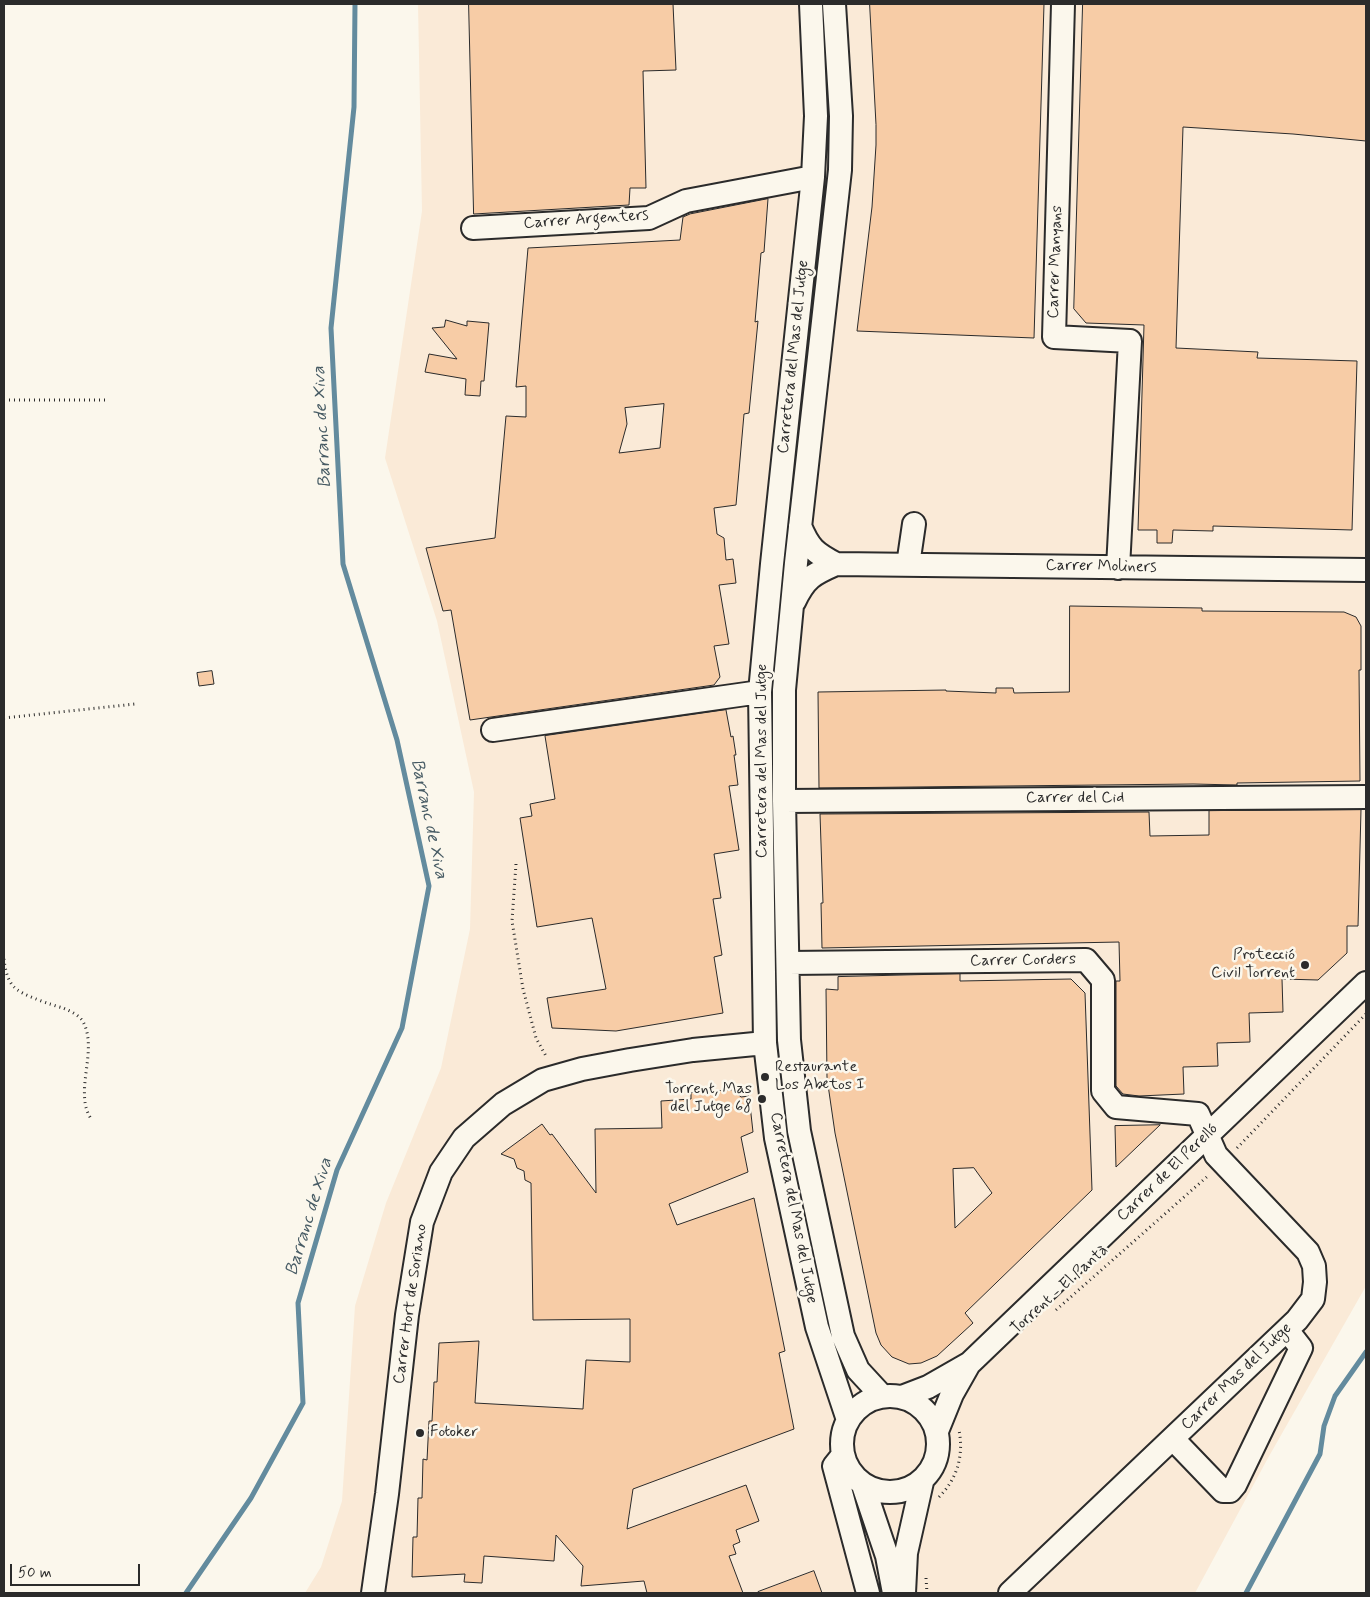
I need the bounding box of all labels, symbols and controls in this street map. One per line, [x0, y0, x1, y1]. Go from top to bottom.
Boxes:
street label: Carrer Manyans [1044, 205, 1068, 319]
street label: Carrer Argenters [523, 206, 649, 234]
street label: Carretera del Mas del Jutge [774, 259, 814, 455]
water label: Barranc de Xiva [309, 366, 337, 488]
street label: Carrer Moliners [1045, 556, 1157, 578]
street label: Carretera del Mas del Jutge [753, 664, 773, 858]
water label: Barranc de Xiva [405, 757, 451, 881]
street label: Carrer del Cid [1026, 789, 1124, 809]
place label: Protecció Civil Torrent [1211, 946, 1295, 984]
street label: Carrer Corders [970, 950, 1076, 972]
marker: Protecció Civil Torrent [1299, 959, 1311, 971]
place label: Restaurante Los Abetos I [775, 1058, 865, 1096]
marker: Restaurante Los Abetos I [759, 1071, 771, 1083]
place label: Torrent, Mas del Jutge 68 [665, 1080, 752, 1118]
marker: Torrent, Mas del Jutge 68 [756, 1093, 768, 1105]
street label: Carretera del Mas del Jutge [765, 1111, 821, 1305]
street label: Carrer de El Perelló [1113, 1120, 1223, 1226]
water label: Barranc de Xiva [282, 1156, 338, 1278]
street label: Carrer Hort de Soriano [390, 1223, 432, 1385]
street label: Torrent - El Pantà [1007, 1241, 1113, 1339]
street label: Carrer Mas del Jutge [1178, 1319, 1296, 1435]
place label: Fotoker [430, 1423, 478, 1443]
marker: Fotoker [414, 1427, 426, 1439]
scale bar [12, 1554, 142, 1586]
text: 50 m [18, 1563, 52, 1583]

